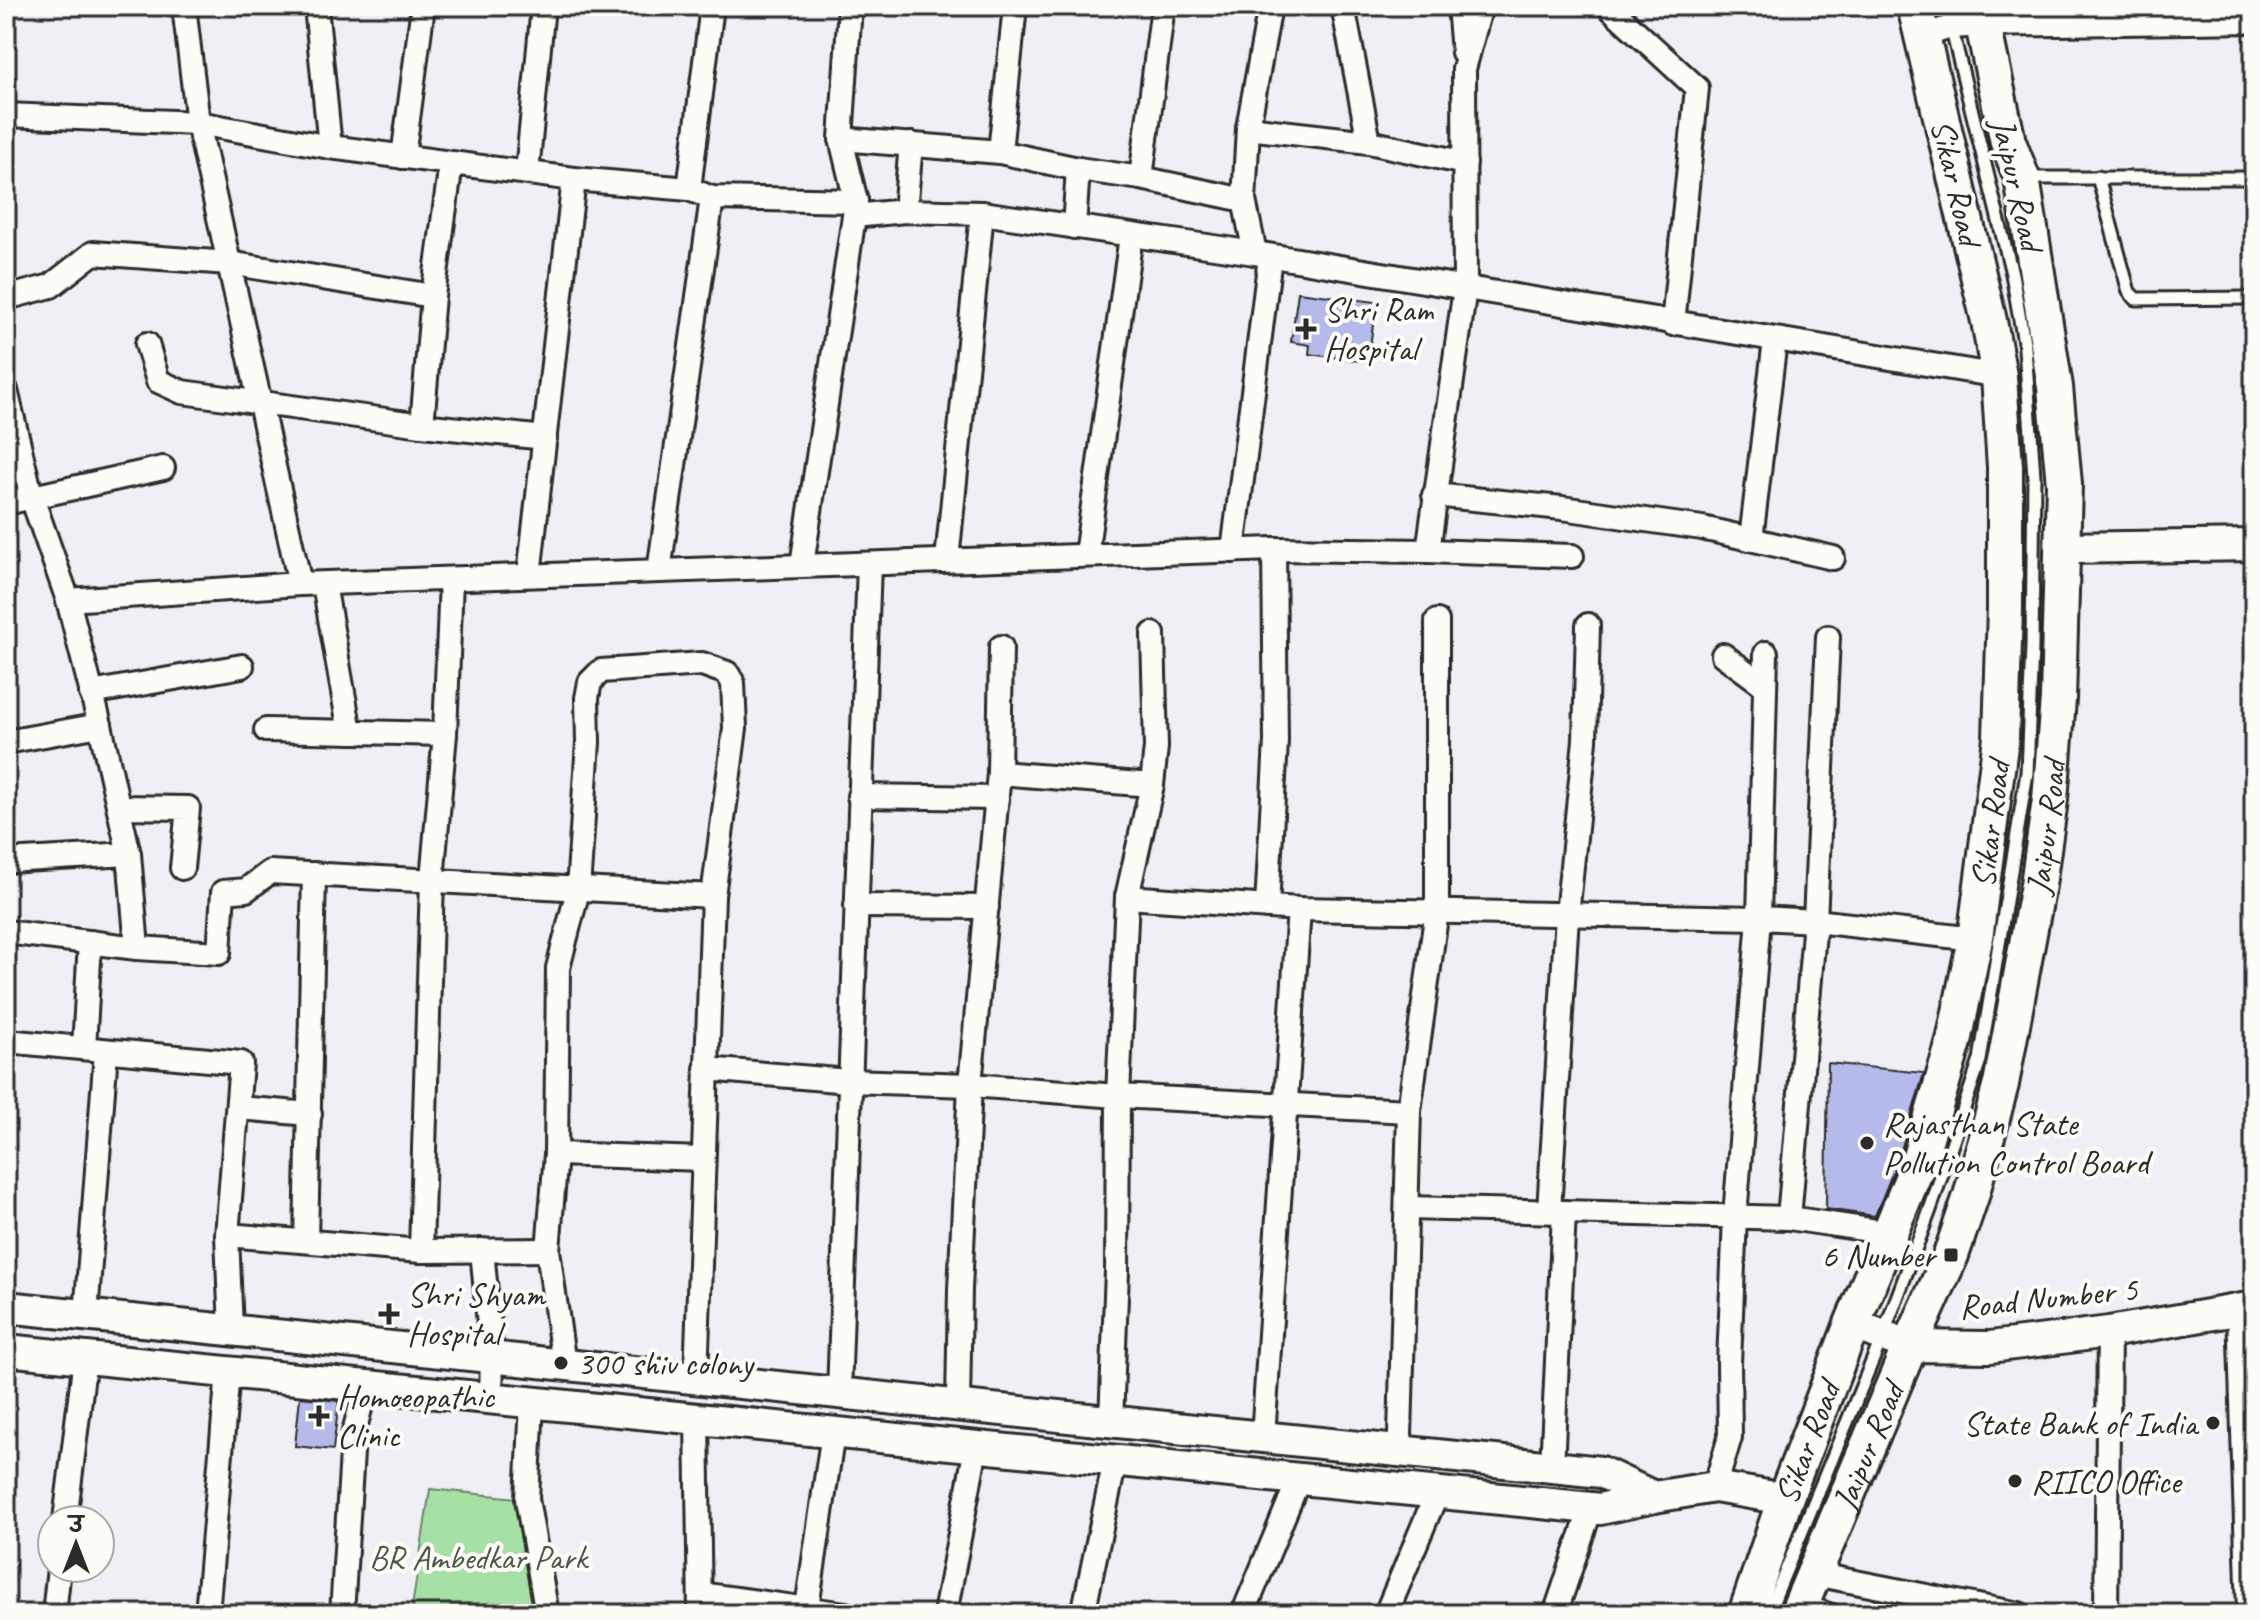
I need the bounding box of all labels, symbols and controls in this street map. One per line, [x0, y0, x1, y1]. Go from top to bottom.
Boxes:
street label: Jaipur Road [1981, 112, 2055, 259]
street label: Sikar Road [1921, 115, 1993, 253]
place label: Shri Ram Hospital [1324, 288, 1434, 370]
marker: Shri Ram Hospital [1295, 318, 1317, 340]
street label: Sikar Road [1961, 754, 2020, 890]
street label: Jaipur Road [2015, 754, 2075, 899]
place label: Rajasthan State Pollution Control Board [1883, 1102, 2153, 1184]
marker: Rajasthan State Pollution Control Board [1858, 1134, 1876, 1152]
place label: 6 Number [1821, 1234, 1938, 1277]
marker: 6 Number [1942, 1246, 1960, 1264]
street label: Road Number 5 [1957, 1267, 2141, 1328]
place label: Shri Shyam Hospital [407, 1273, 547, 1355]
marker: Shri Shyam Hospital [378, 1303, 400, 1325]
place label: 300 shiv colony [577, 1342, 755, 1385]
marker: 300 shiv colony [552, 1354, 570, 1372]
street label: Sikar Road [1764, 1371, 1852, 1510]
street label: Jaipur Road [1822, 1372, 1916, 1519]
place label: Homoeopathic Clinic [337, 1375, 496, 1457]
place label: State Bank of India [1963, 1402, 2200, 1445]
marker: Homoeopathic Clinic [308, 1405, 330, 1427]
marker: State Bank of India [2204, 1414, 2222, 1432]
place label: RIICO Office [2031, 1460, 2183, 1503]
marker: RIICO Office [2006, 1472, 2024, 1490]
north arrow [36, 1504, 116, 1584]
text: उ [67, 1511, 86, 1539]
park label: BR Ambedkar Park [369, 1536, 589, 1579]

